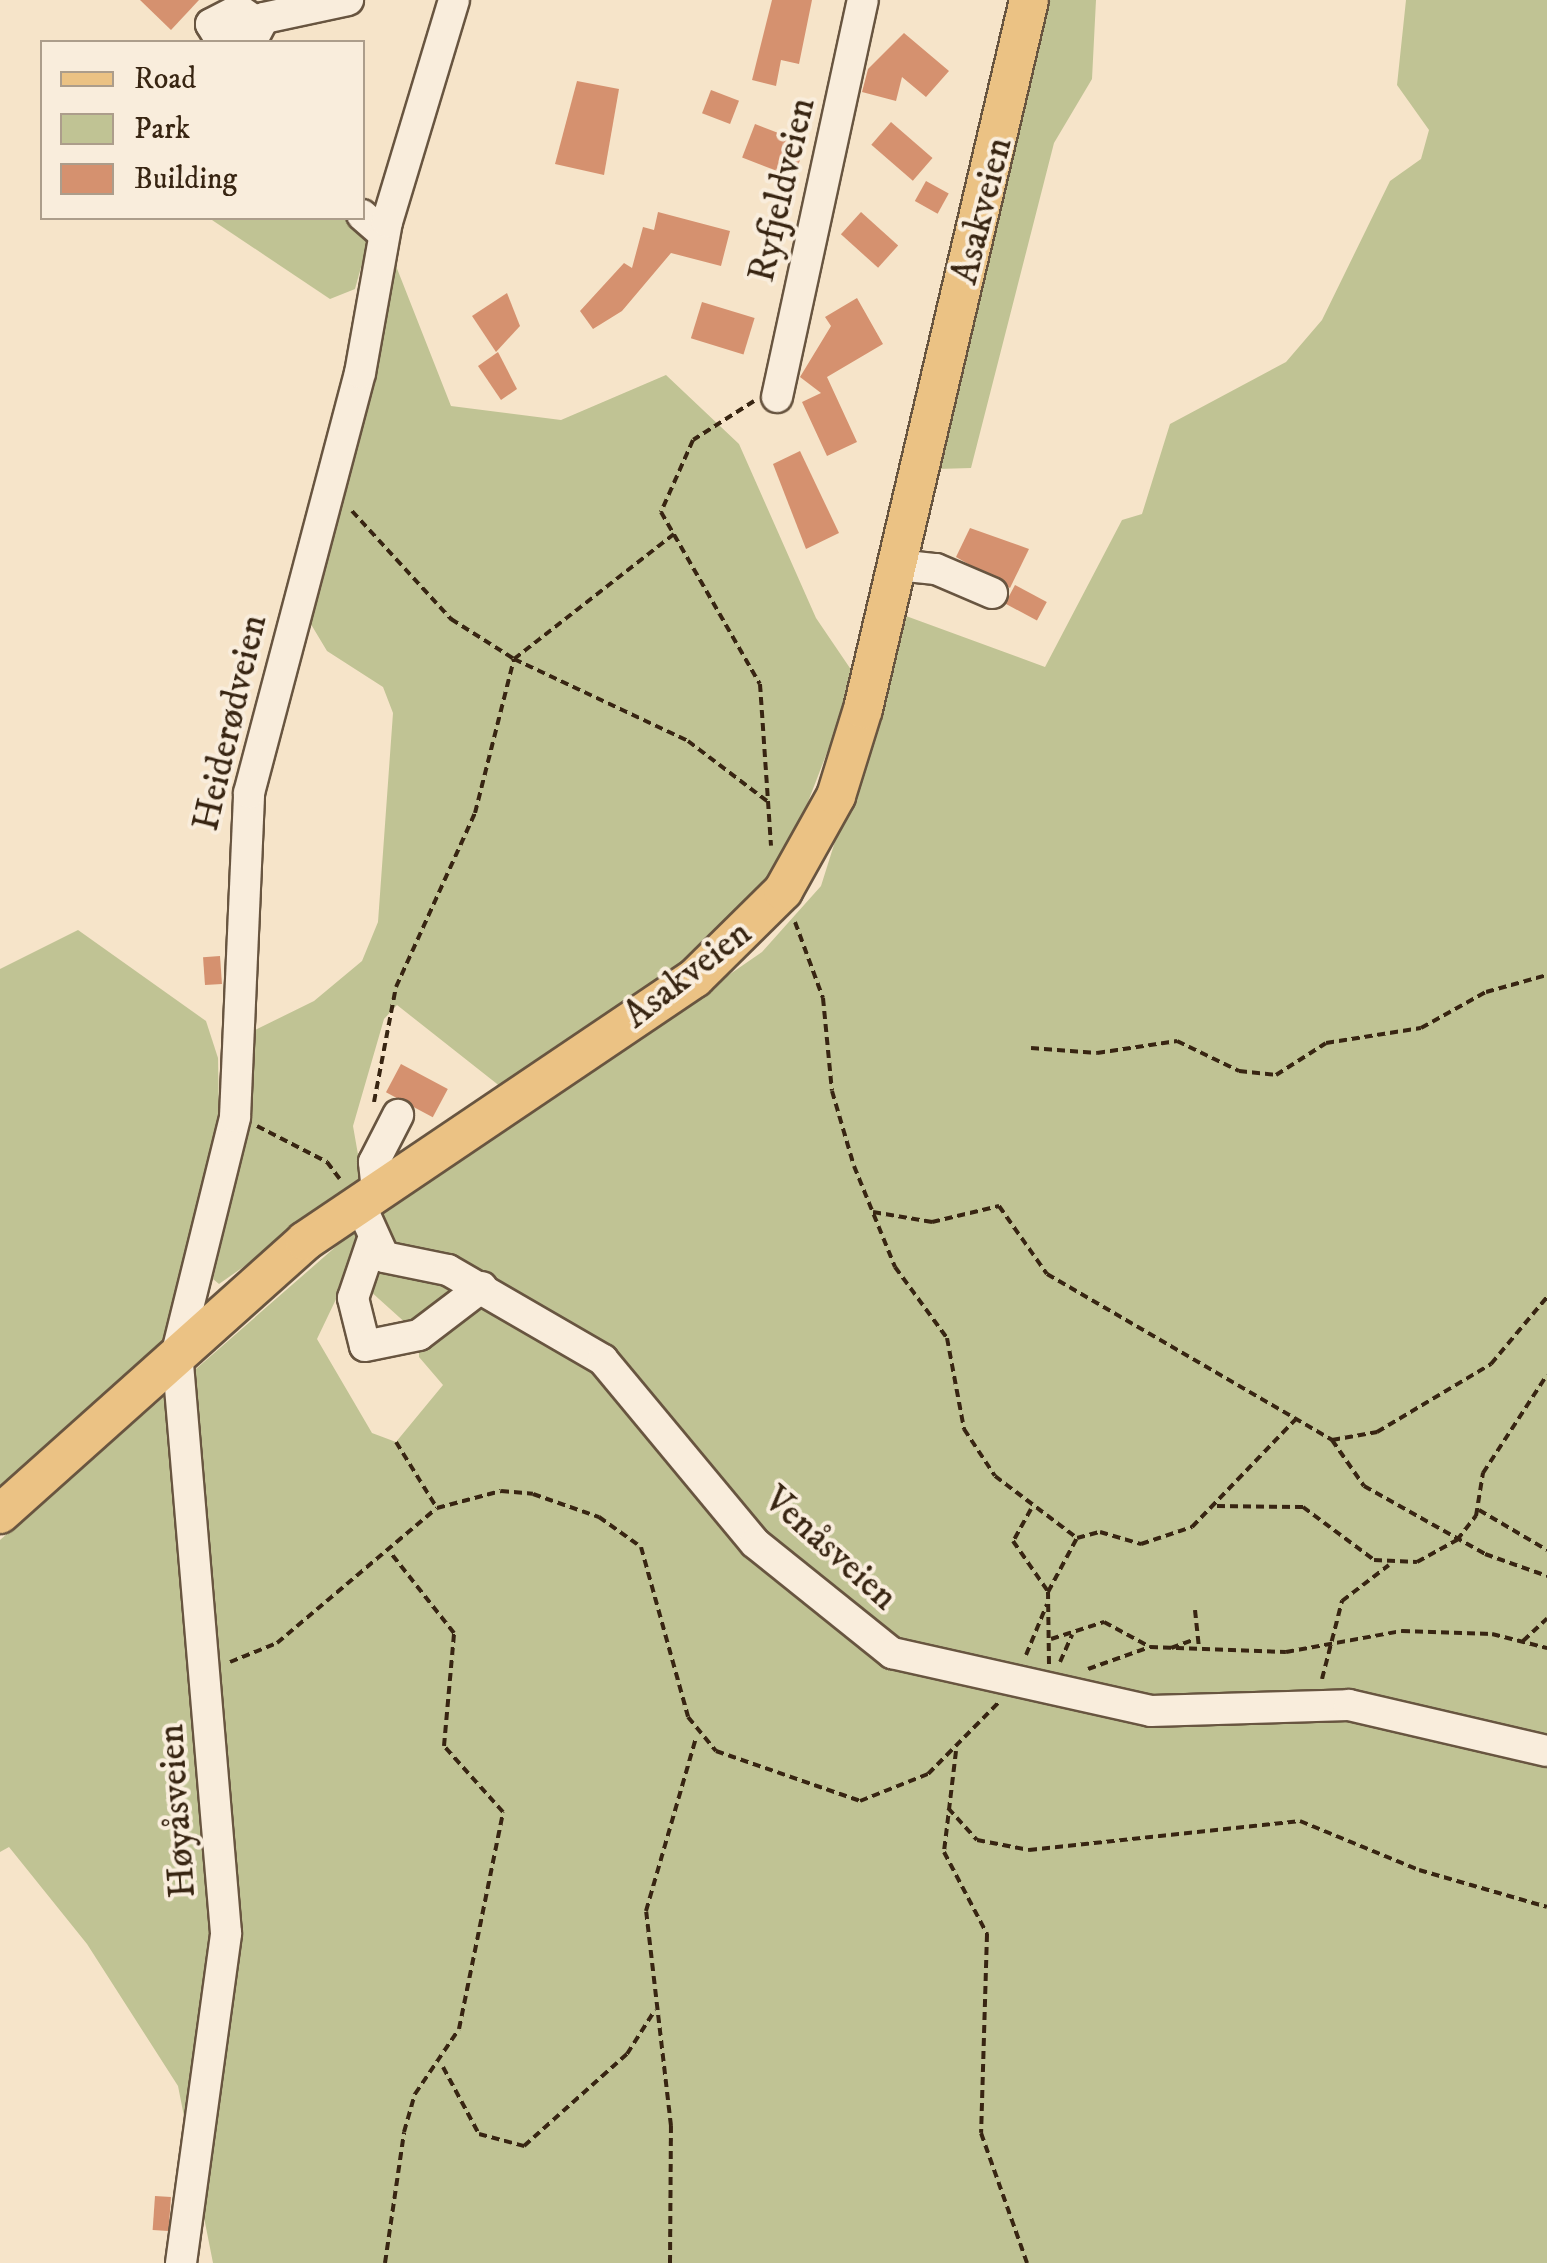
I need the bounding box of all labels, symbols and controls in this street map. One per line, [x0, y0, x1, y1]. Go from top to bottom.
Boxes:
legend [40, 40, 365, 220]
text: Road [134, 61, 196, 98]
street label: Ryfjeldveien [740, 93, 826, 287]
text: Park [134, 111, 190, 148]
street label: Asakveien [943, 133, 1023, 289]
text: Building [134, 161, 237, 198]
street label: Heiderødveien [184, 610, 278, 836]
street label: Asakveien [615, 911, 761, 1039]
street label: Venåsveien [754, 1477, 906, 1621]
street label: Høyåsveien [149, 1722, 207, 1900]

